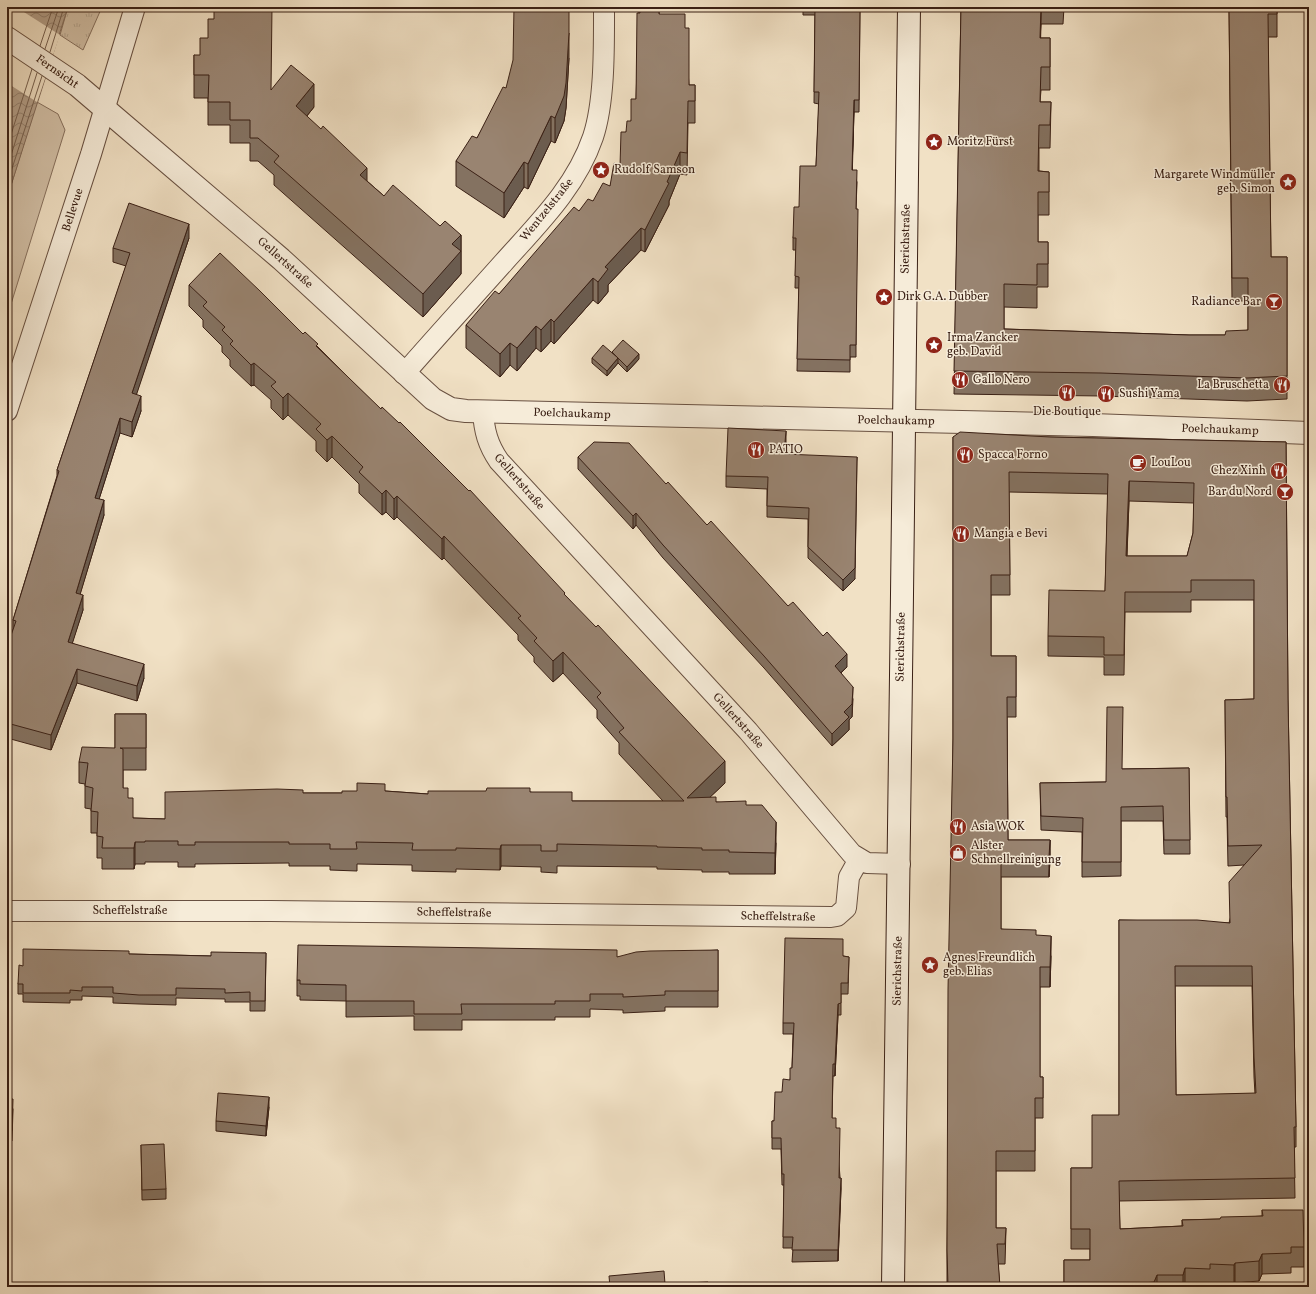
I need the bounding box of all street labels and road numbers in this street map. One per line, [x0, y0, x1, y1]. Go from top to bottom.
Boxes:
street label: Fernsicht [32, 51, 82, 93]
street label: Wentzelstraße [517, 175, 578, 245]
street label: Bellevue [58, 186, 88, 234]
street label: Sierichstraße [897, 204, 915, 274]
street label: Gellertstraße [254, 234, 317, 292]
street label: Poelchaukamp [533, 405, 611, 423]
street label: Poelchaukamp [857, 412, 935, 430]
street label: Poelchaukamp [1181, 421, 1259, 439]
street label: Gellertstraße [490, 450, 548, 514]
street label: Sierichstraße [892, 612, 910, 682]
street label: Gellertstraße [709, 690, 767, 753]
street label: Scheffelstraße [92, 903, 168, 919]
street label: Scheffelstraße [416, 904, 492, 922]
street label: Scheffelstraße [740, 908, 816, 926]
street label: Sierichstraße [889, 936, 907, 1006]

